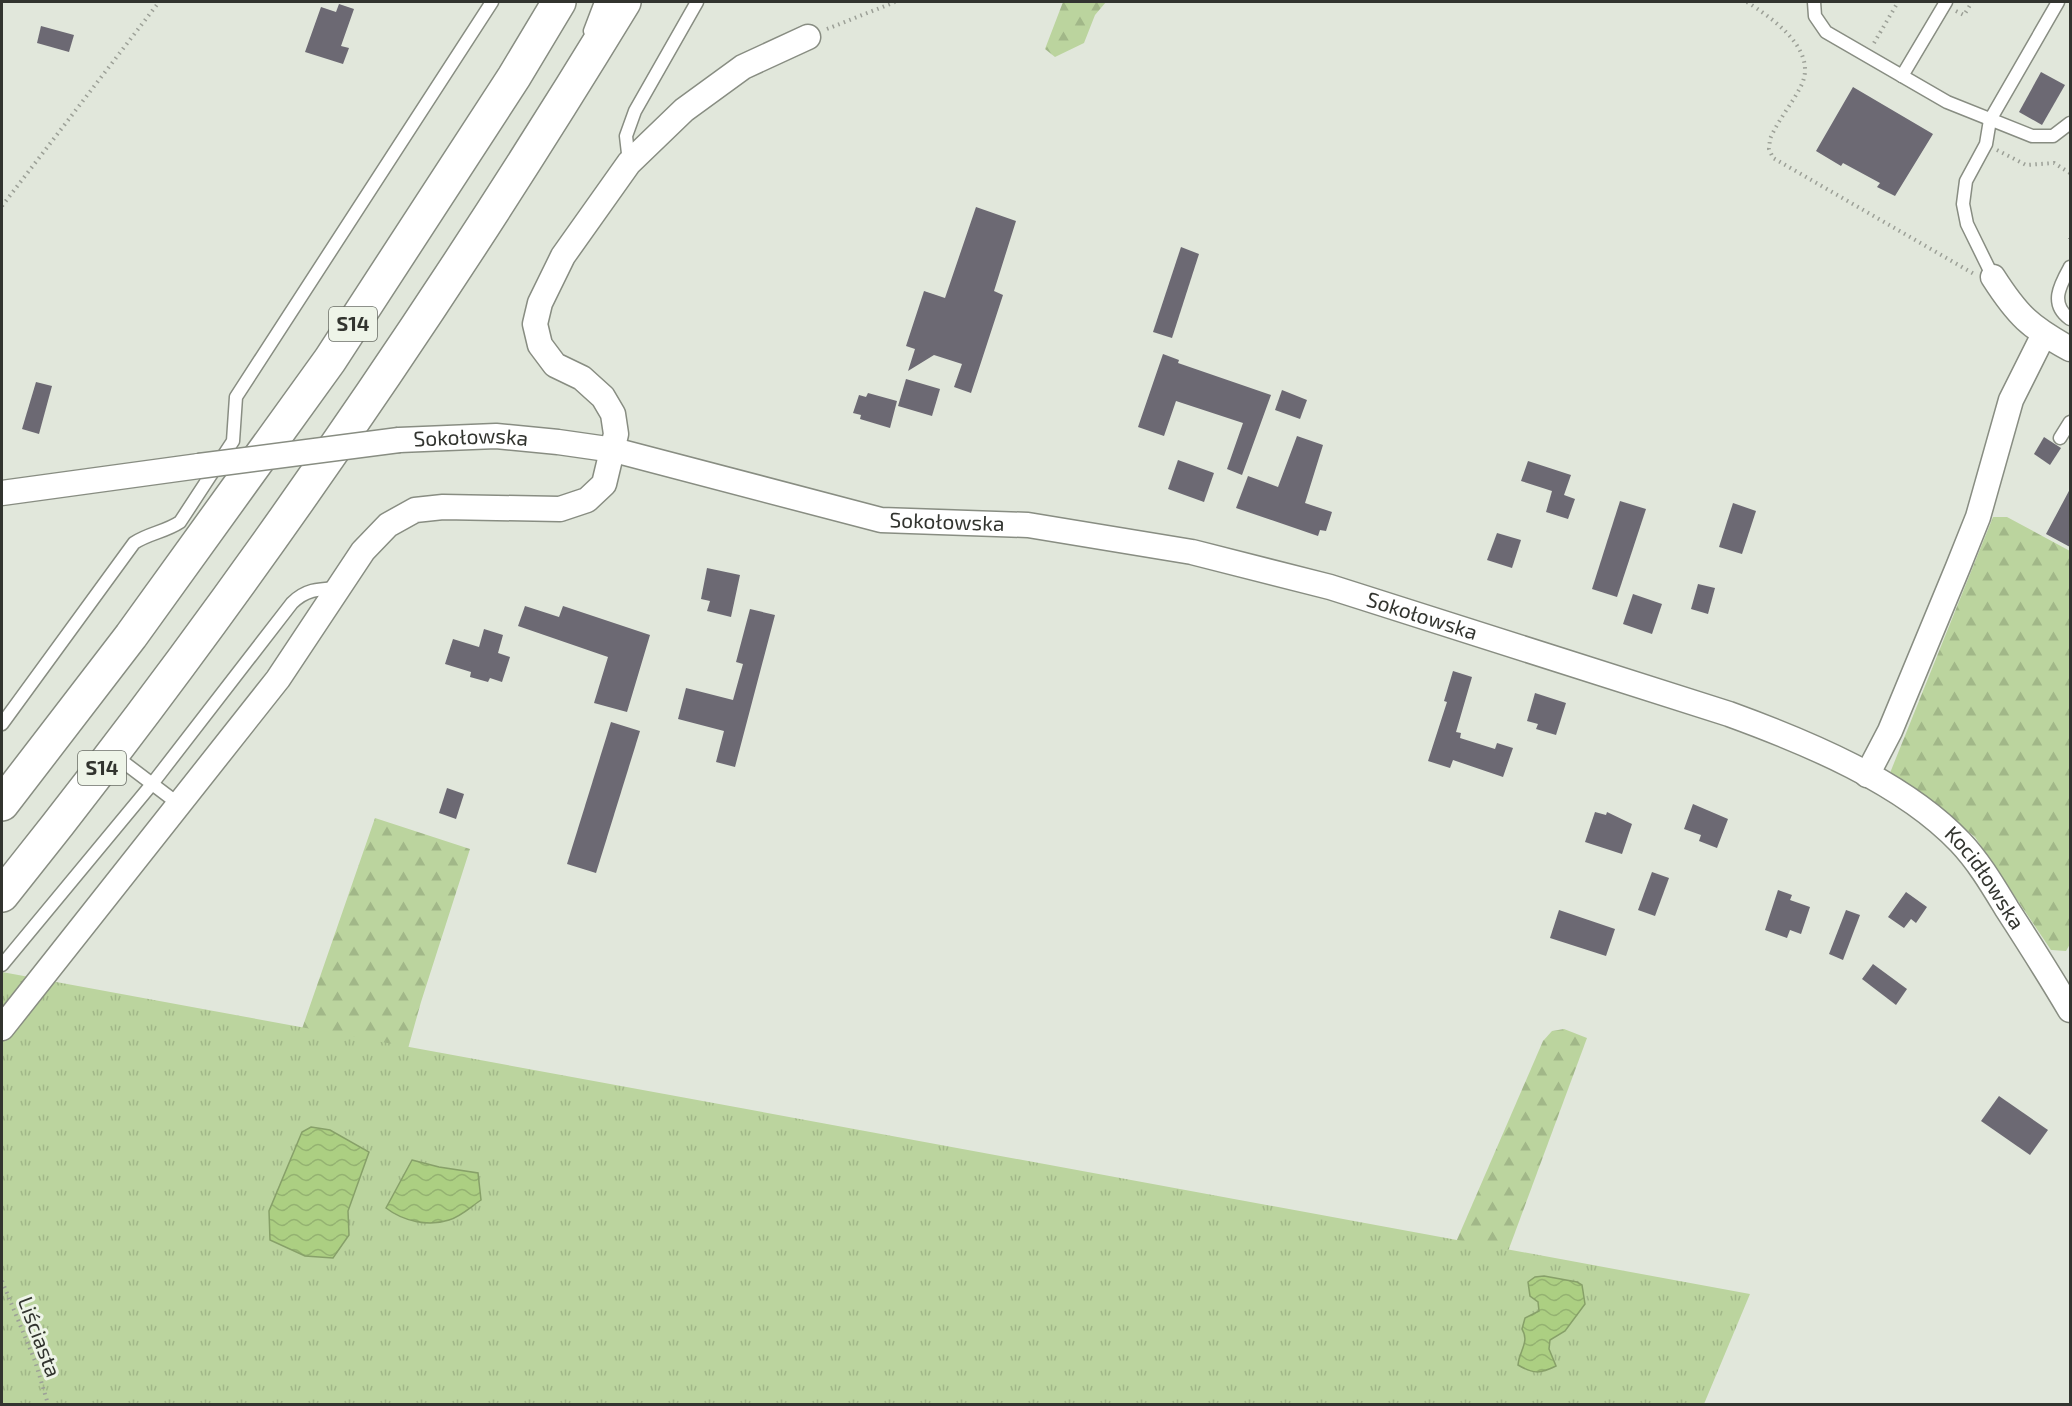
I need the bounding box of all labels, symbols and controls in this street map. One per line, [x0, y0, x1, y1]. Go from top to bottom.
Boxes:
road number: S14 [329, 307, 377, 341]
street label: Sokołowska [413, 422, 530, 450]
street label: Sokołowska [889, 506, 1005, 535]
street label: Sokołowska [1364, 585, 1481, 644]
road number: S14 [78, 751, 126, 785]
street label: Kocidłowska [1940, 820, 2031, 933]
street label: Liściasta [14, 1293, 67, 1380]

